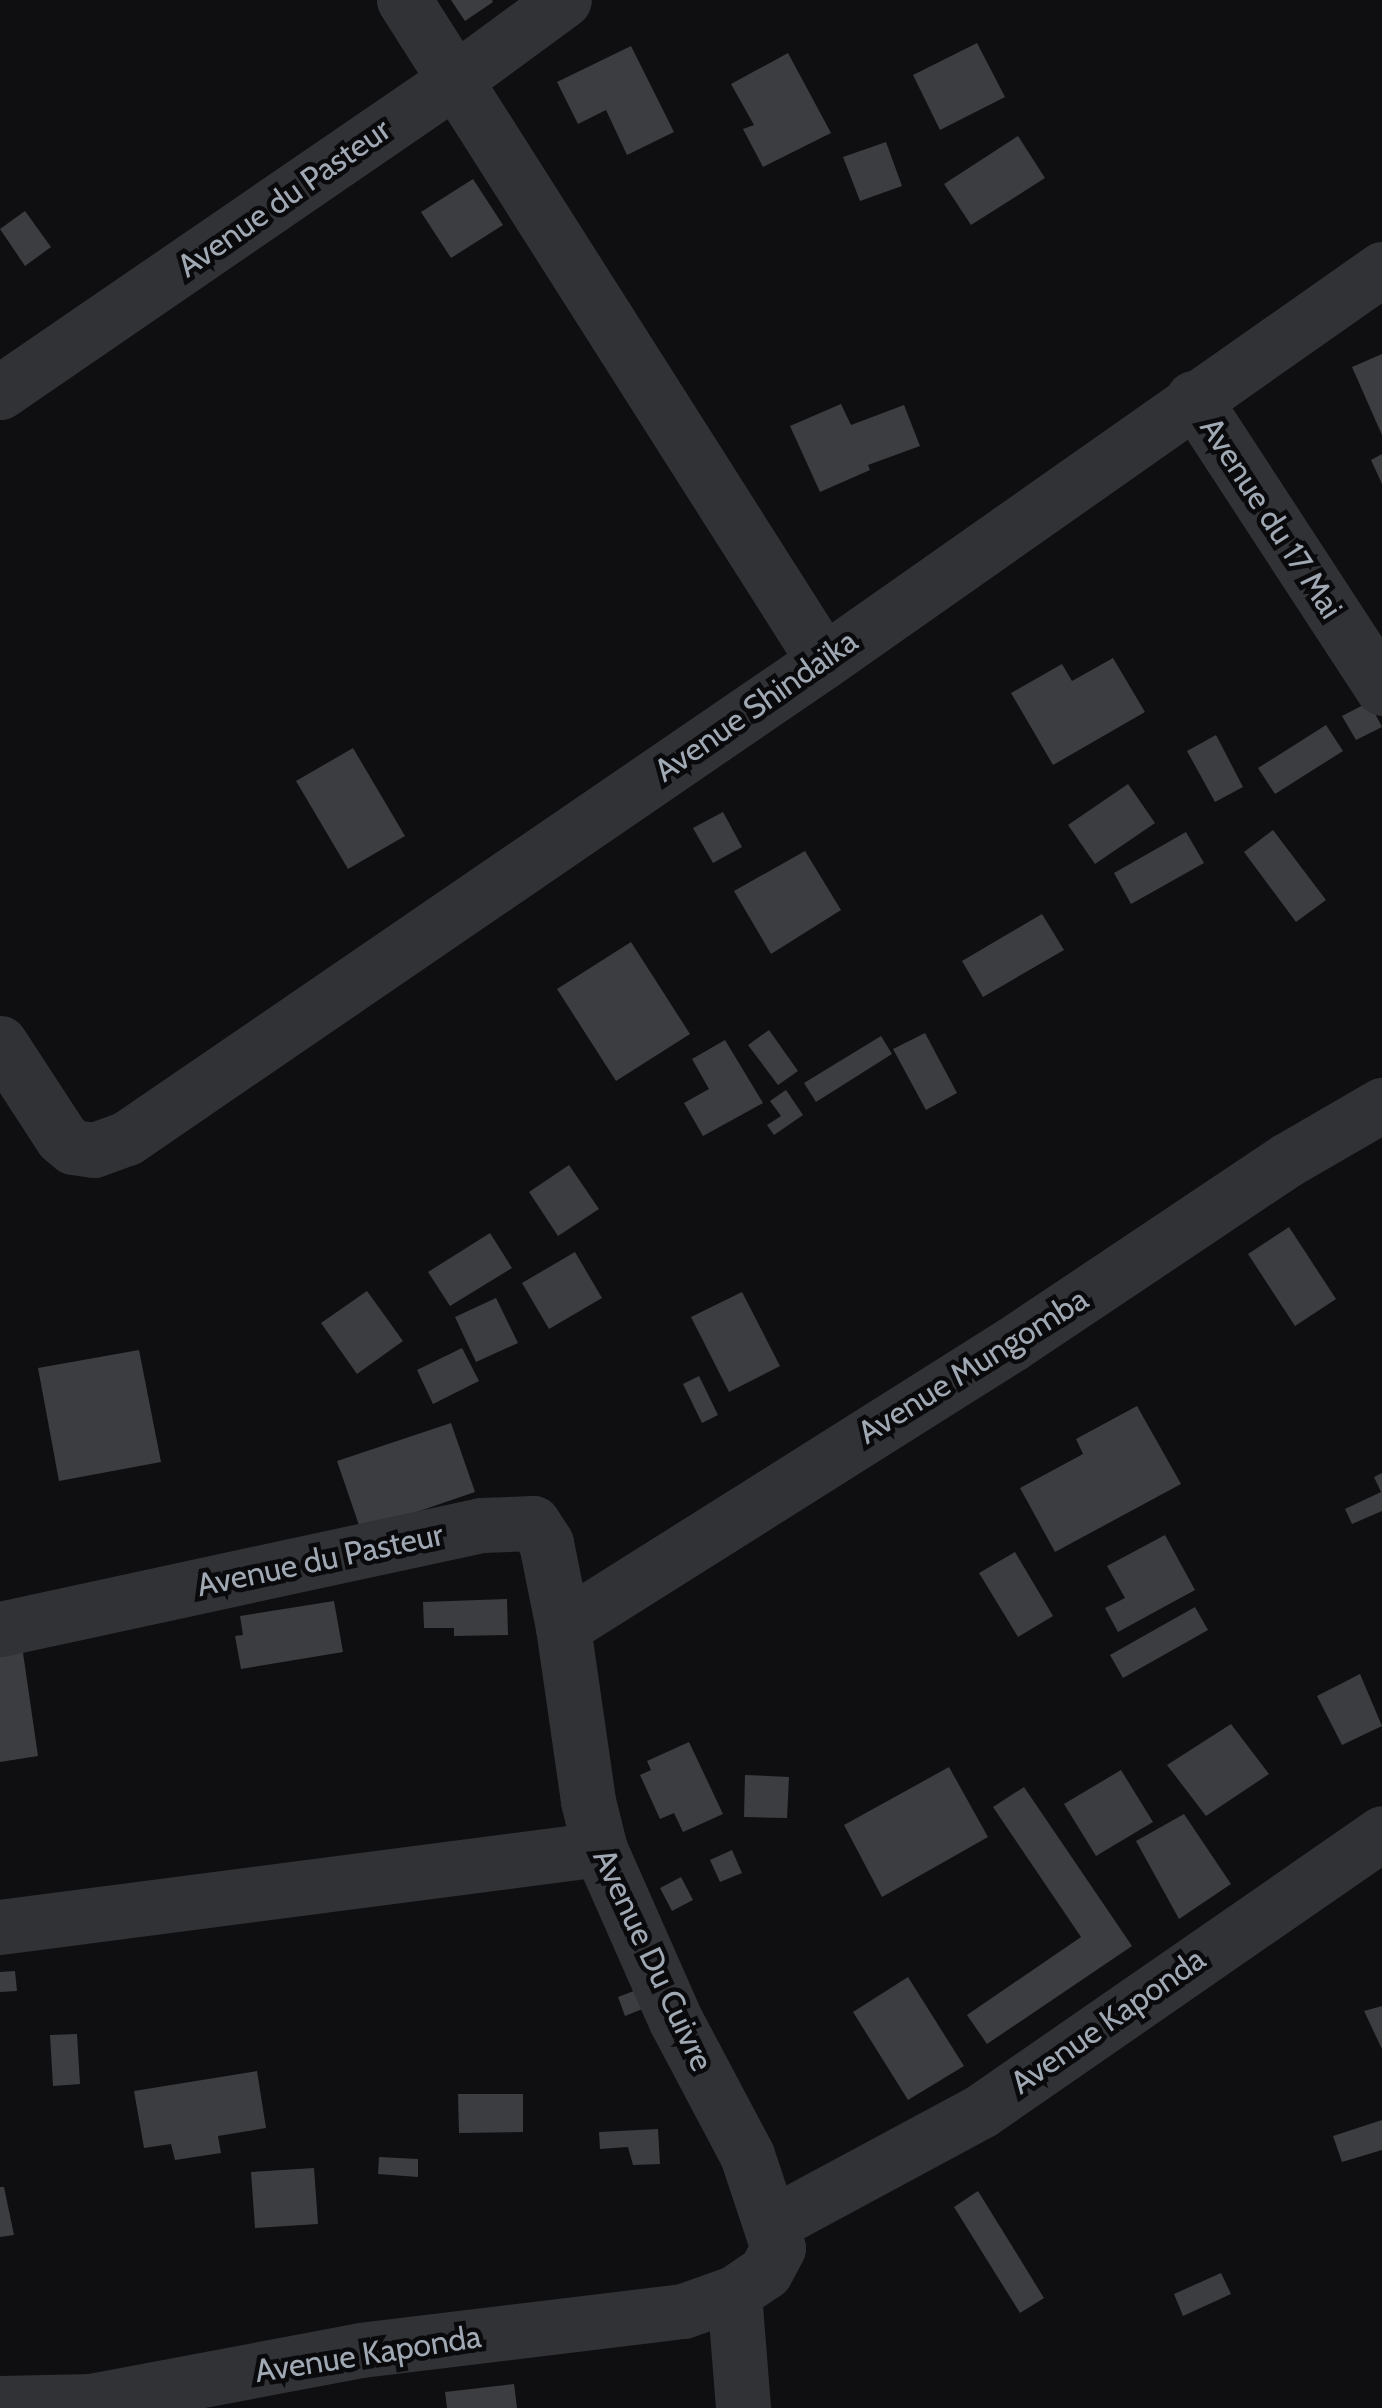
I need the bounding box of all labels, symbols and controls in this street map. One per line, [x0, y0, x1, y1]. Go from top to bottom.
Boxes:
street label: Avenue du Pasteur [170, 110, 398, 286]
street label: Avenue du 17 Mai [1192, 410, 1350, 626]
street label: Avenue Shindaïka [647, 622, 865, 790]
street label: Avenue Mungomba [851, 1280, 1095, 1452]
street label: Avenue du Pasteur [193, 1515, 447, 1605]
street label: Avenue Du Cuivre [585, 1843, 721, 2077]
street label: Avenue Kaponda [1003, 1940, 1213, 2102]
street label: Avenue Kaponda [252, 2317, 484, 2391]

